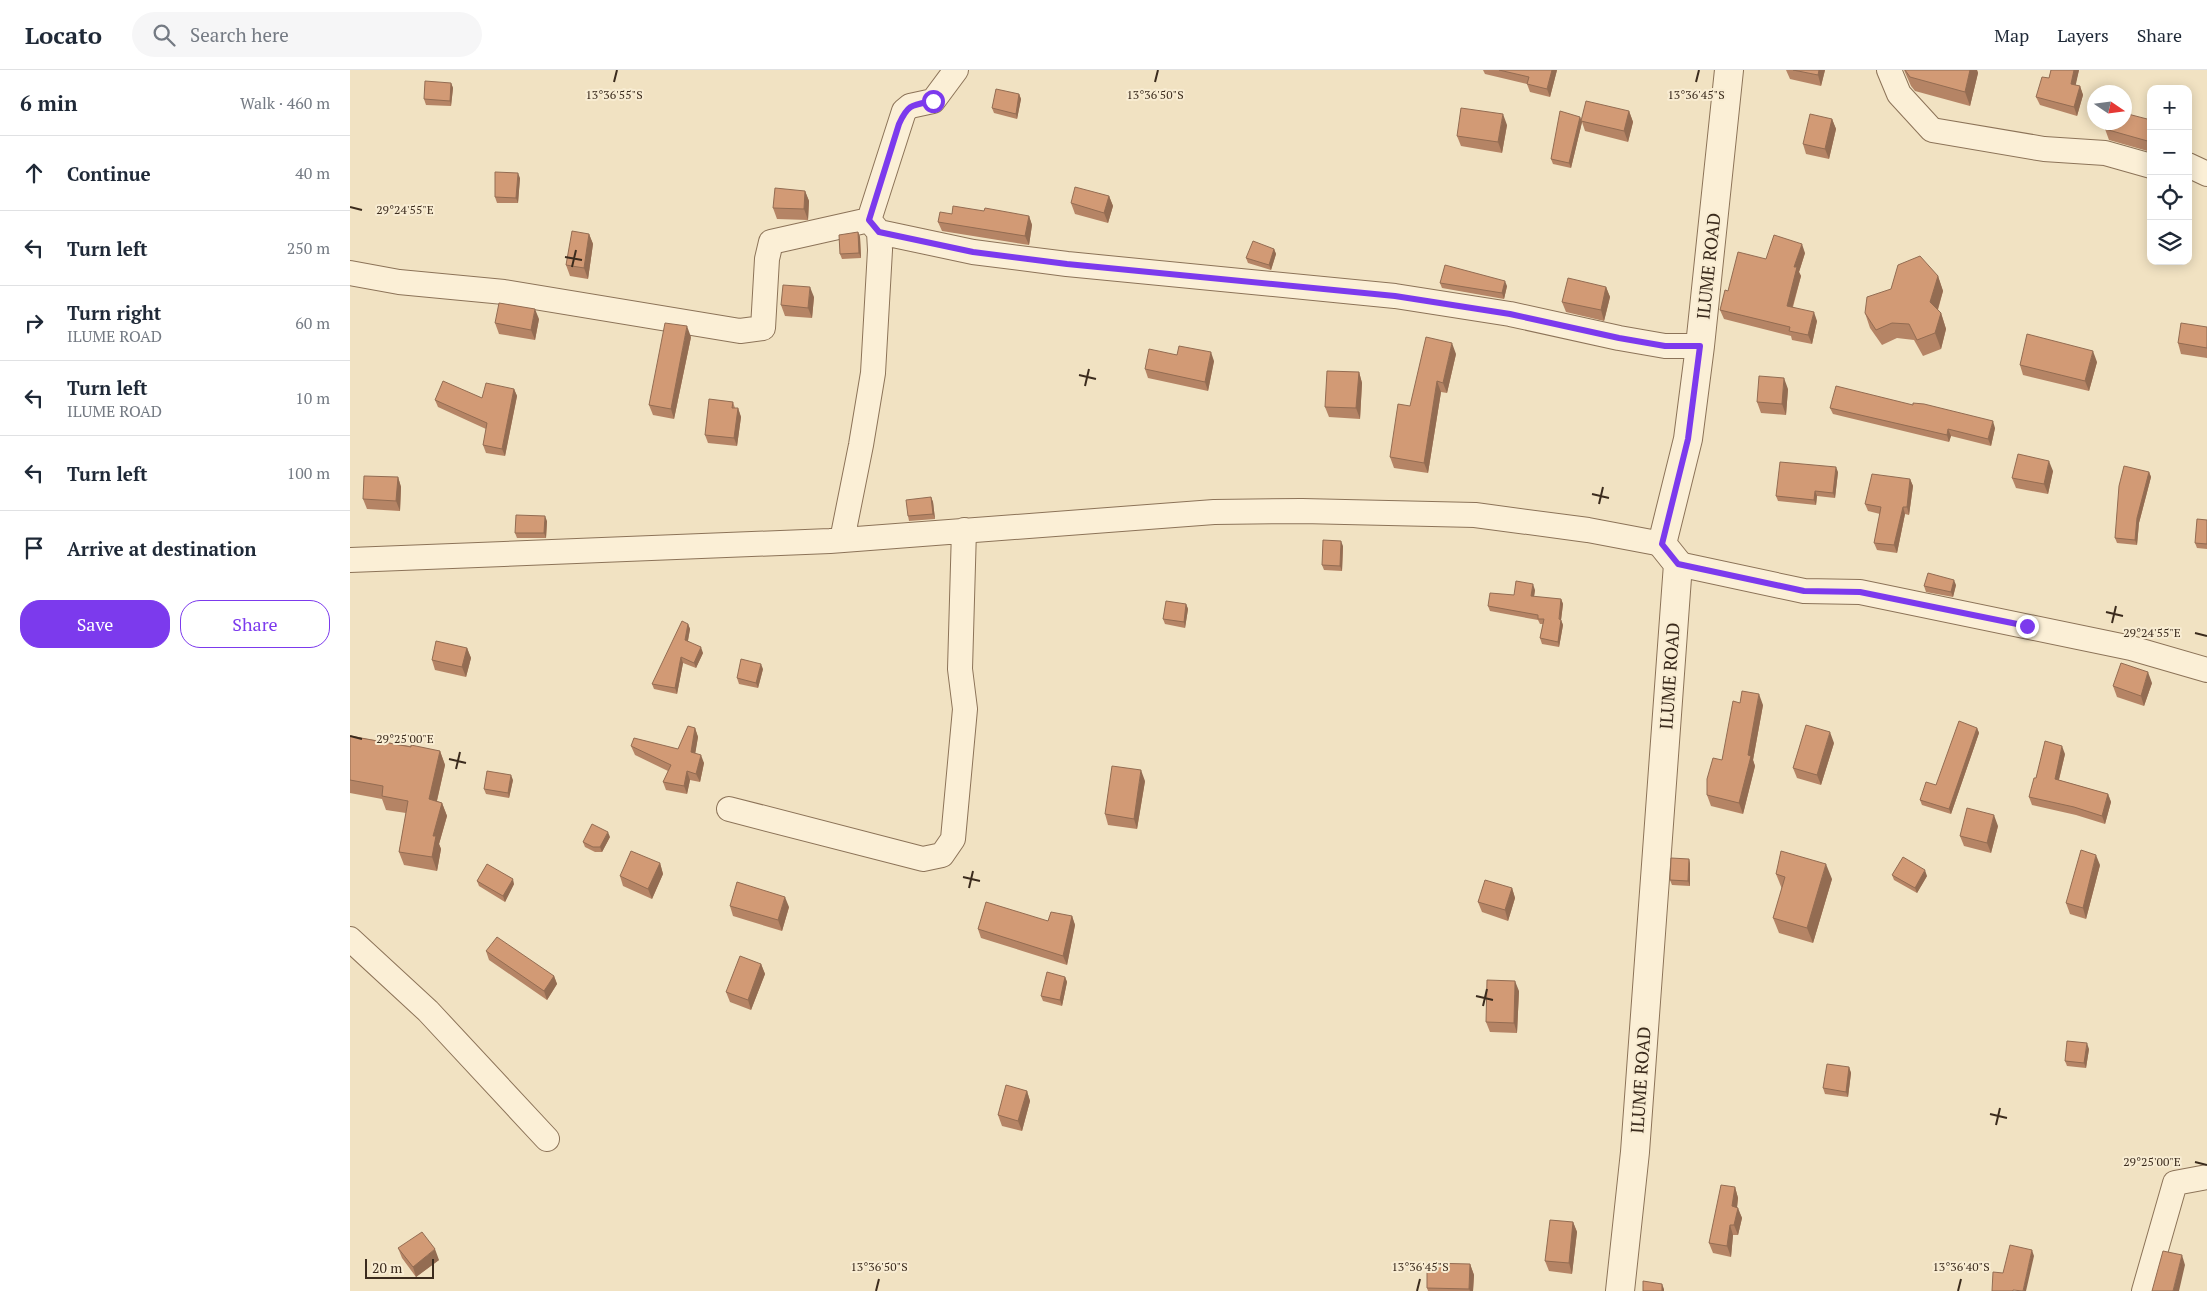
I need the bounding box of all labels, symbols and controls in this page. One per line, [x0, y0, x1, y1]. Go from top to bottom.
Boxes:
search box [132, 12, 482, 57]
text: Locato [25, 19, 102, 51]
icon: search [150, 21, 178, 49]
text: Search here [190, 22, 289, 47]
text: Map [1994, 23, 2029, 47]
text: Layers [2057, 23, 2109, 47]
text: Share [2137, 23, 2182, 47]
north arrow [2087, 85, 2132, 130]
map controls [2147, 85, 2192, 265]
button: + [2147, 85, 2192, 130]
text: 13°36'55"S [585, 87, 643, 102]
text: 13°36'50"S [1126, 87, 1184, 102]
text: 13°36'45"S [1667, 87, 1725, 102]
text: 6 min [20, 89, 77, 117]
route start [922, 90, 945, 113]
text: Walk · 460 m [240, 92, 330, 114]
button: − [2147, 130, 2192, 175]
icon: ahead [20, 159, 48, 187]
text: Continue [67, 161, 151, 186]
text: 40 m [295, 162, 330, 184]
button: locate [2147, 175, 2192, 220]
text: 29°24'55"E [376, 202, 434, 217]
street label: ILUME ROAD [1690, 211, 1726, 321]
button: layers [2147, 220, 2192, 265]
icon: left [20, 234, 48, 262]
text: Turn left [67, 236, 148, 261]
text: 250 m [287, 237, 330, 259]
text: Turn right [67, 300, 161, 325]
icon: right [20, 309, 48, 337]
text: 60 m [295, 312, 330, 334]
text: ILUME ROAD [67, 325, 162, 347]
text: Turn left [67, 375, 148, 400]
icon: left [20, 384, 48, 412]
text: 10 m [295, 387, 330, 409]
text: ILUME ROAD [67, 400, 162, 422]
icon: left [20, 459, 48, 487]
text: Turn left [67, 461, 148, 486]
text: 100 m [287, 462, 330, 484]
icon: arrive [20, 534, 48, 562]
text: Arrive at destination [67, 536, 256, 561]
button: Save [20, 600, 170, 648]
button: Share [180, 600, 330, 648]
route end [2016, 615, 2039, 638]
street label: ILUME ROAD [1653, 622, 1685, 730]
text: 29°24'55"E [2123, 625, 2181, 640]
text: 29°25'00"E [376, 731, 434, 746]
street label: ILUME ROAD [1624, 1026, 1656, 1134]
text: 29°25'00"E [2123, 1154, 2181, 1169]
scale bar [365, 1256, 434, 1279]
text: 20 m [372, 1258, 402, 1277]
text: 13°36'50"S [850, 1259, 908, 1274]
text: 13°36'45"S [1391, 1259, 1449, 1274]
text: 13°36'40"S [1932, 1259, 1990, 1274]

